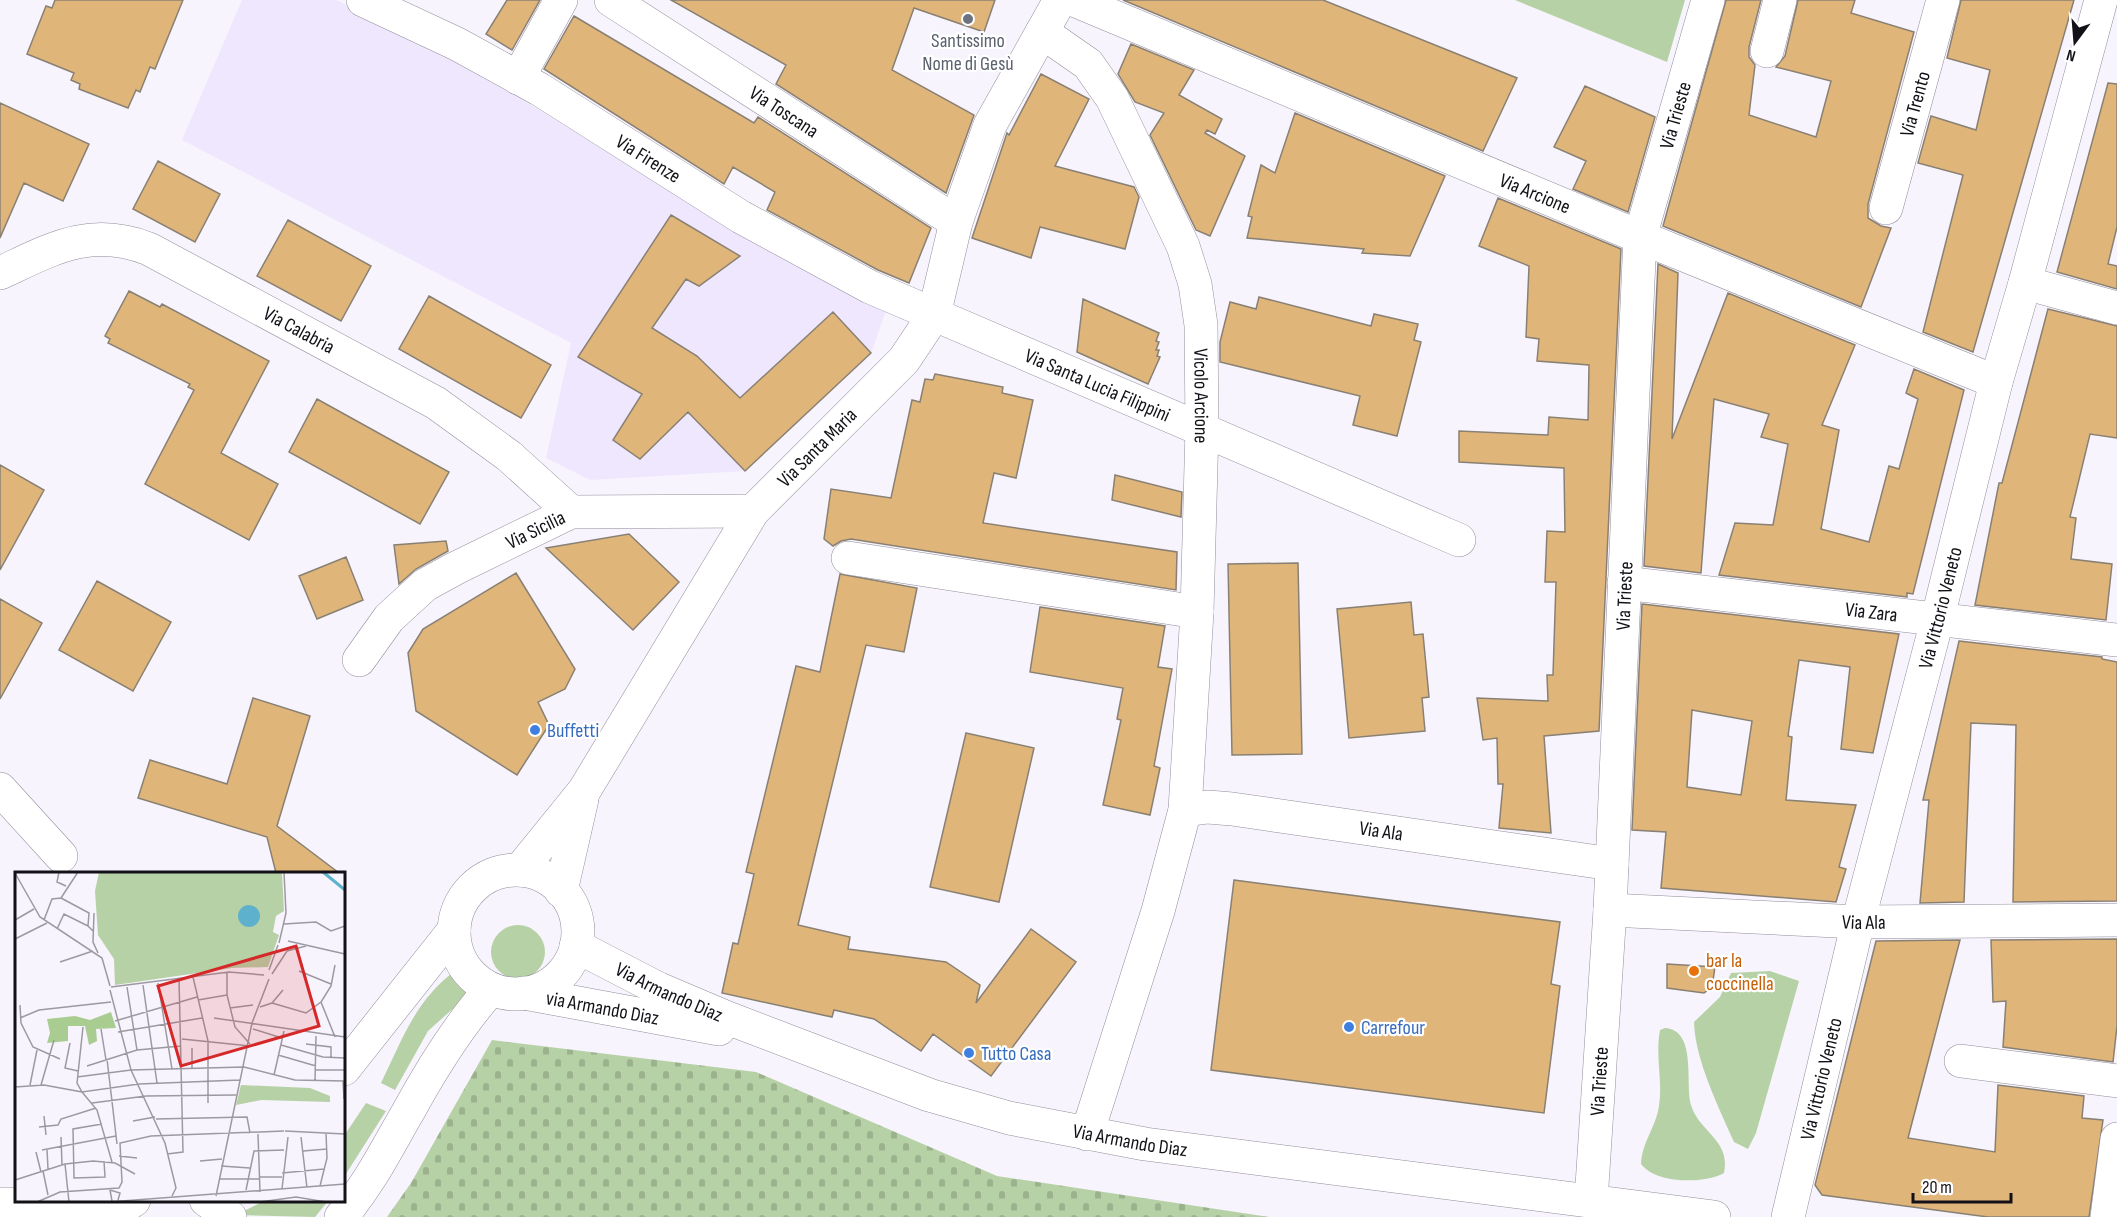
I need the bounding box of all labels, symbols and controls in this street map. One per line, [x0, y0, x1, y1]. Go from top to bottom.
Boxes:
marker: Santissimo Nome di Gesù [961, 12, 975, 26]
north arrow [2045, 12, 2105, 72]
place label: Santissimo Nome di Gesù [922, 29, 1014, 76]
text: N [2065, 45, 2078, 65]
street label: Via Trento [1895, 69, 1936, 139]
street label: Via Trieste [1655, 79, 1697, 152]
street label: Via Toscana [745, 81, 823, 143]
street label: Via Firenze [611, 130, 685, 189]
street label: Via Arcione [1496, 169, 1574, 220]
street label: Via Calabria [259, 302, 339, 359]
street label: Via Santa Lucia Filippini [1021, 344, 1174, 428]
street label: Vicolo Arcione [1188, 348, 1213, 444]
street label: Via Santa Maria [773, 403, 862, 493]
street label: Via Sicilia [502, 506, 569, 555]
street label: Via Vittorio Veneto [1914, 544, 1968, 672]
street label: Via Trieste [1611, 561, 1639, 631]
street label: Via Zara [1844, 598, 1899, 628]
place label: Buffetti [547, 719, 599, 743]
marker: Buffetti [528, 723, 542, 737]
street label: Via Ala [1358, 817, 1404, 847]
inset map [15, 872, 345, 1202]
street label: Via Ala [1841, 910, 1886, 935]
place label: bar la coccinella [1706, 949, 1774, 996]
street label: Via Armando Diaz [611, 957, 726, 1028]
marker: bar la coccinella [1687, 964, 1701, 978]
street label: via Armando Diaz [544, 986, 661, 1031]
place label: Carrefour [1361, 1016, 1425, 1040]
street label: Via Vittorio Veneto [1796, 1016, 1848, 1143]
marker: Carrefour [1342, 1020, 1356, 1034]
place label: Tutto Casa [981, 1042, 1051, 1066]
marker: Tutto Casa [962, 1046, 976, 1060]
street label: Via Trieste [1586, 1046, 1614, 1117]
street label: Via Armando Diaz [1071, 1119, 1189, 1162]
scale bar [1913, 1166, 2010, 1204]
text: 20 m [1922, 1177, 1952, 1198]

